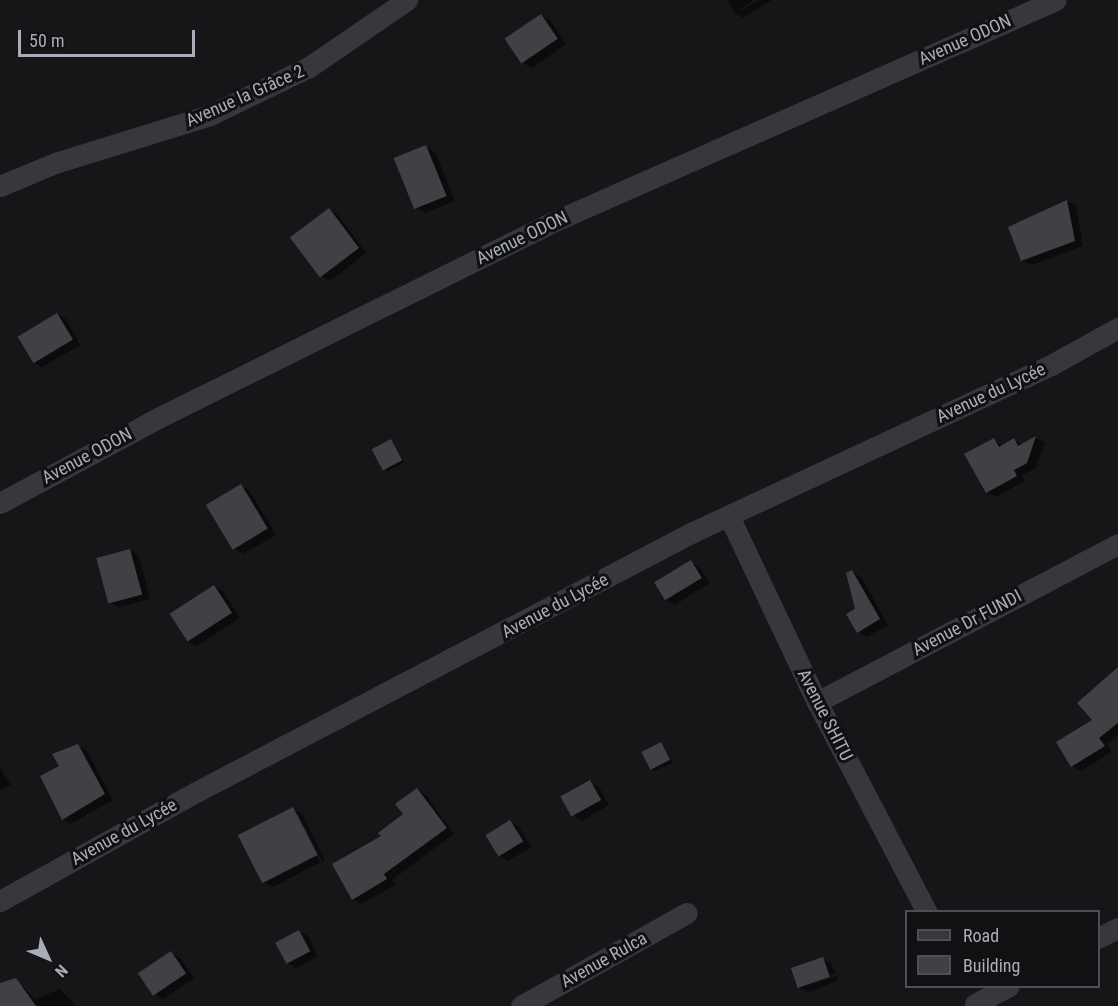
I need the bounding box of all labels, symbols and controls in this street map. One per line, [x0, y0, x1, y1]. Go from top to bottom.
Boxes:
street label: Avenue ODON [915, 10, 1015, 70]
scale bar [21, 18, 198, 56]
text: 50 m [29, 30, 64, 51]
street label: Avenue la Grâce 2 [183, 60, 307, 132]
street label: Avenue ODON [473, 207, 571, 269]
street label: Avenue du Lycée [933, 358, 1049, 428]
street label: Avenue ODON [38, 423, 136, 489]
street label: Avenue du Lycée [498, 569, 612, 643]
street label: Avenue Dr FUNDI [909, 585, 1025, 661]
street label: Avenue SHITU [793, 665, 857, 765]
street label: Avenue du Lycée [67, 794, 181, 870]
legend [905, 910, 1100, 988]
text: Road [963, 925, 999, 946]
street label: Avenue Rulca [557, 927, 651, 993]
north arrow [18, 928, 78, 988]
text: Building [963, 955, 1020, 976]
text: N [51, 961, 72, 981]

